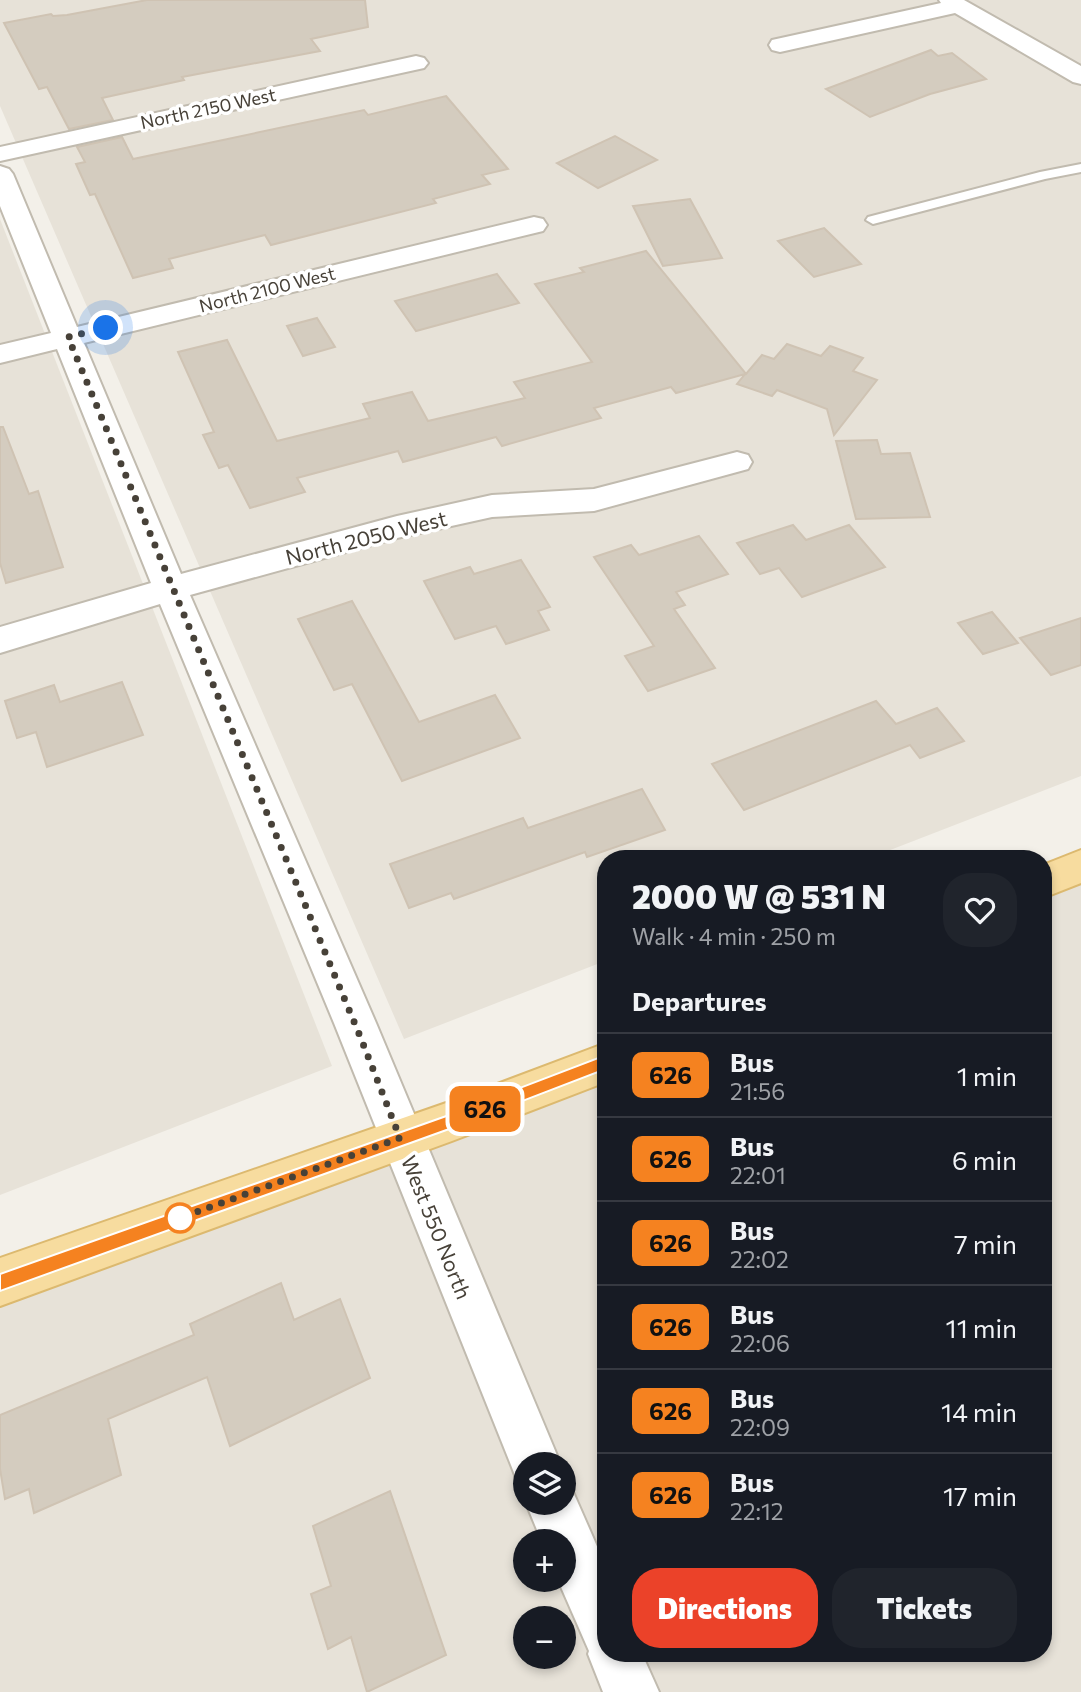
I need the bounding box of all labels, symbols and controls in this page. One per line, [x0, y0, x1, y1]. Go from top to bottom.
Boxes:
street label: North 2150 West [138, 83, 278, 133]
street label: North 2100 West [197, 261, 337, 317]
your location [88, 310, 123, 345]
street label: North 2050 West [283, 505, 449, 569]
button: heart [943, 873, 1017, 947]
text: 2000 W @ 531 N [632, 875, 886, 916]
text: Walk · 4 min · 250 m [632, 922, 836, 950]
text: Departures [632, 985, 767, 1016]
text: Bus [730, 1046, 774, 1077]
text: 626 [649, 1060, 692, 1089]
text: 1 min [957, 1060, 1017, 1091]
text: 21:56 [730, 1077, 785, 1105]
line badge: 626 [445, 1086, 525, 1132]
text: 626 [464, 1094, 506, 1123]
text: Bus [730, 1130, 774, 1161]
text: 626 [649, 1144, 692, 1173]
text: 6 min [952, 1144, 1017, 1175]
street label: West 550 North [397, 1152, 477, 1302]
text: 22:01 [730, 1161, 786, 1189]
unlabelled marker [165, 1203, 195, 1233]
text: Bus [730, 1214, 774, 1245]
text: 626 [649, 1228, 692, 1257]
text: 7 min [954, 1228, 1017, 1259]
text: 22:02 [730, 1245, 789, 1273]
text: Bus [730, 1298, 774, 1329]
text: 626 [649, 1312, 692, 1341]
text: 11 min [946, 1312, 1017, 1343]
text: 22:06 [730, 1329, 790, 1357]
text: Bus [730, 1382, 774, 1413]
text: 626 [649, 1396, 692, 1425]
text: 14 min [941, 1396, 1017, 1427]
text: 22:09 [730, 1413, 790, 1441]
map controls [513, 1452, 576, 1669]
button: layers [513, 1452, 576, 1515]
text: Bus [730, 1466, 774, 1497]
text: 626 [649, 1480, 692, 1509]
text: 17 min [943, 1480, 1017, 1511]
text: 22:12 [730, 1497, 784, 1525]
button: + [513, 1529, 576, 1592]
button: Directions [632, 1568, 818, 1648]
button: Tickets [832, 1568, 1017, 1648]
button: − [513, 1606, 576, 1669]

